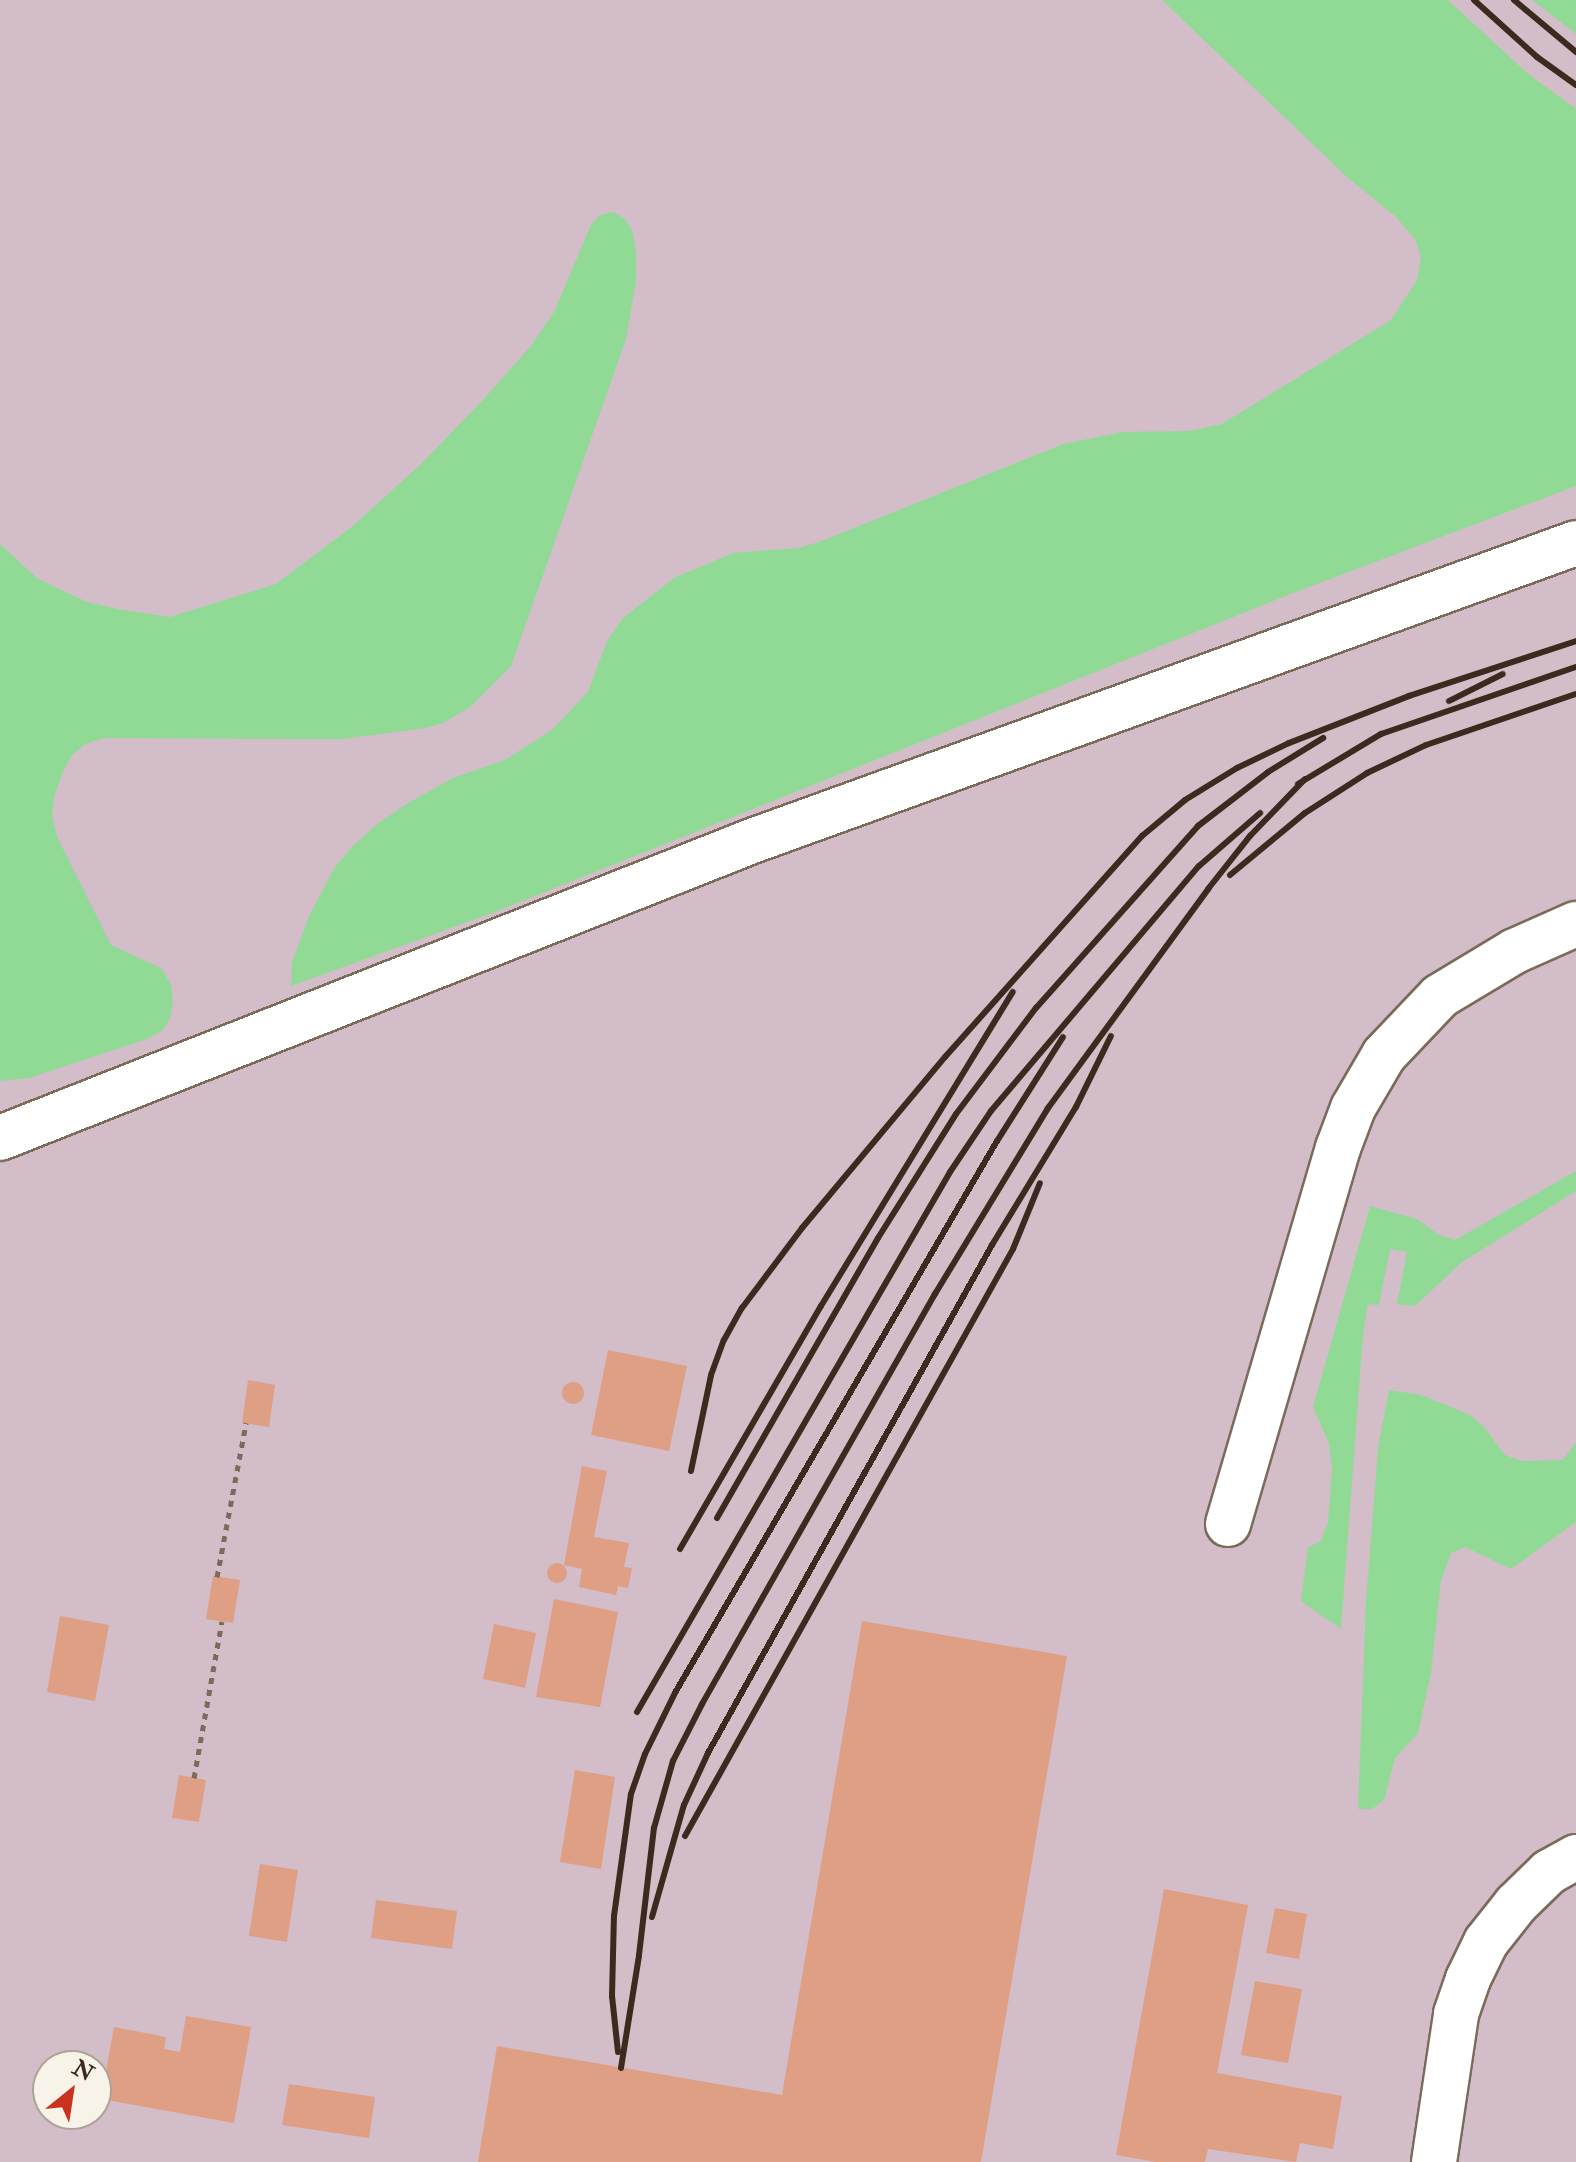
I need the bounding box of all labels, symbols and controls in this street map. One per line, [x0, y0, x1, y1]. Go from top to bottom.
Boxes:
north arrow [32, 2050, 112, 2130]
text: N [67, 2054, 99, 2088]

